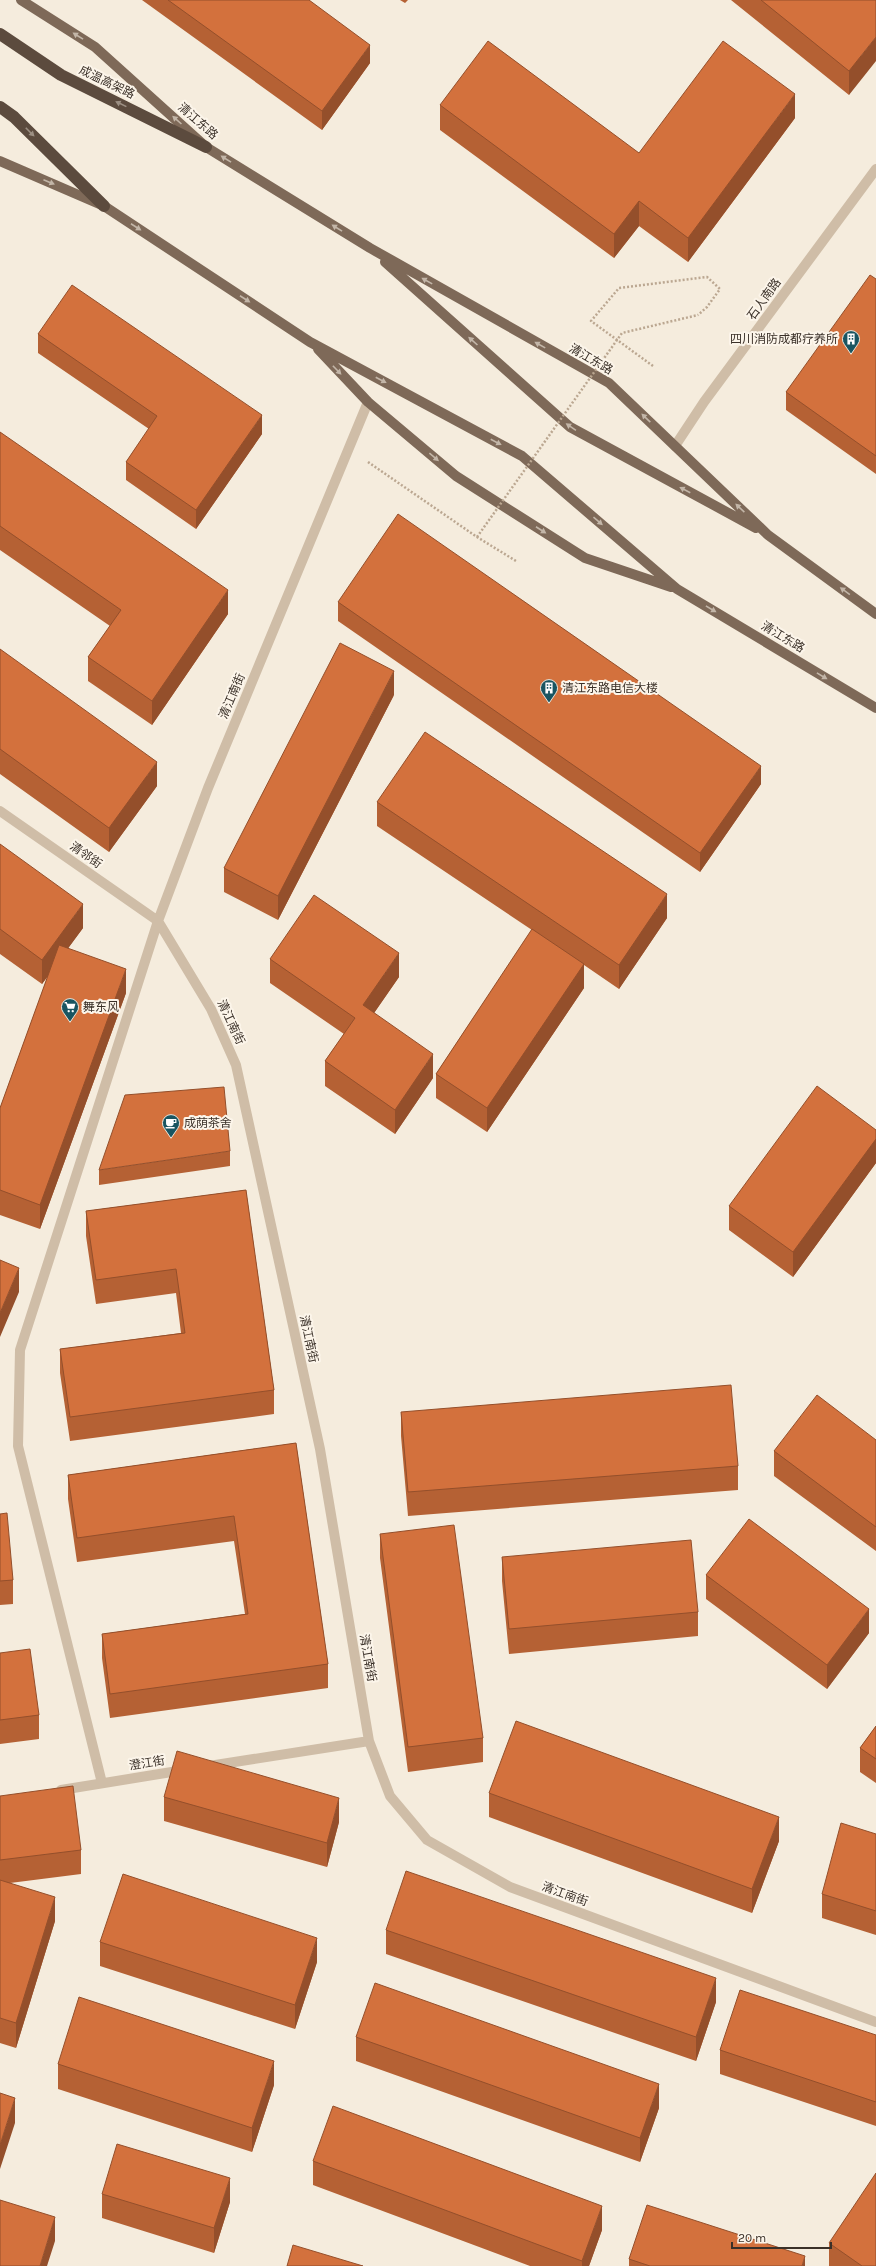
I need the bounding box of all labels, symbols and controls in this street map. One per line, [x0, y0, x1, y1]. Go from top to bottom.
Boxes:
one-way arrow [72, 33, 84, 40]
street label: 成温高架路 [77, 63, 137, 101]
street label: 清江东路 [175, 100, 221, 142]
one-way arrow [115, 101, 126, 108]
one-way arrow [172, 116, 182, 125]
one-way arrow [25, 127, 35, 137]
one-way arrow [220, 156, 232, 163]
one-way arrow [43, 179, 55, 185]
one-way arrow [131, 223, 142, 231]
one-way arrow [332, 224, 342, 232]
street label: 石人南路 [744, 275, 784, 323]
one-way arrow [421, 277, 433, 284]
one-way arrow [239, 295, 251, 302]
building icon: 四川消防成都疗养所 [841, 329, 861, 354]
place label: 四川消防成都疗养所 [730, 332, 838, 346]
one-way arrow [469, 337, 478, 346]
one-way arrow [534, 341, 546, 348]
street label: 清江东路 [567, 341, 615, 377]
one-way arrow [333, 365, 342, 375]
one-way arrow [376, 377, 387, 383]
one-way arrow [641, 414, 651, 423]
one-way arrow [566, 423, 576, 431]
one-way arrow [490, 439, 502, 445]
one-way arrow [428, 452, 439, 461]
one-way arrow [679, 486, 691, 493]
one-way arrow [735, 503, 745, 513]
one-way arrow [593, 517, 603, 526]
one-way arrow [536, 526, 546, 534]
one-way arrow [839, 587, 850, 595]
one-way arrow [705, 605, 717, 612]
street label: 清江东路 [759, 619, 807, 655]
street label: 清江南街 [216, 671, 248, 721]
one-way arrow [816, 672, 828, 679]
building icon: 清江东路电信大楼 [539, 678, 559, 703]
place label: 清江东路电信大楼 [562, 681, 658, 695]
street label: 清邻街 [67, 839, 105, 871]
supermarket icon: 舞东风 [60, 997, 80, 1022]
street label: 清江南街 [215, 997, 247, 1047]
place label: 舞东风 [83, 1000, 119, 1014]
cafe icon: 成荫茶舍 [161, 1113, 181, 1138]
place label: 成荫茶舍 [184, 1116, 232, 1130]
street label: 清江南街 [297, 1314, 321, 1364]
street label: 清江南街 [357, 1633, 379, 1683]
street label: 澄江街 [128, 1753, 166, 1773]
street label: 清江南街 [540, 1879, 590, 1909]
scale bar [732, 2224, 831, 2250]
text: 20 m [738, 2231, 766, 2245]

